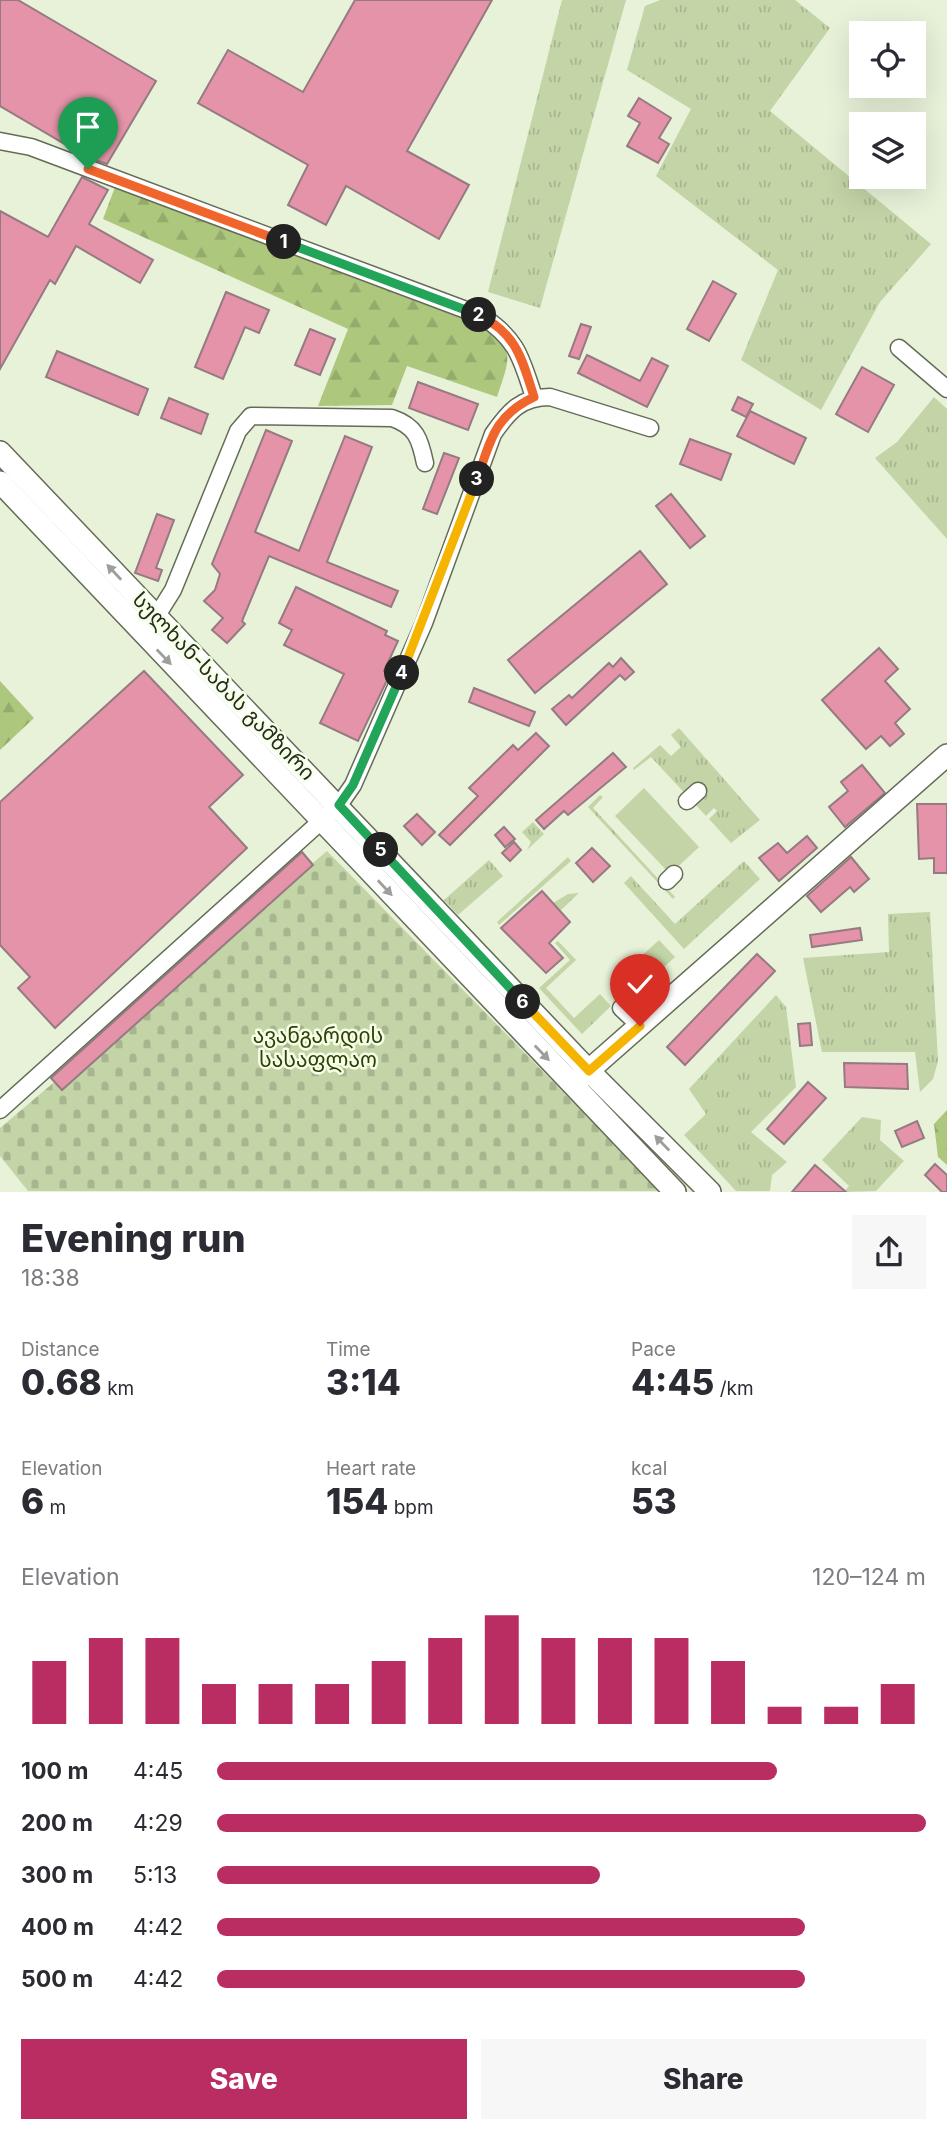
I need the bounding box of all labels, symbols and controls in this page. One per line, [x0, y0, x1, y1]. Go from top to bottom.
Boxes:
map controls [849, 21, 926, 189]
button: locate [849, 21, 926, 98]
pin [58, 97, 118, 169]
icon: arrive [69, 108, 107, 146]
button: layers [849, 112, 926, 189]
pin: 1 [266, 224, 302, 260]
text: 1 [279, 230, 288, 253]
pin: 2 [462, 298, 496, 332]
text: 2 [473, 303, 484, 326]
pin: 3 [460, 462, 494, 496]
text: 3 [470, 467, 483, 490]
one-way arrow [106, 564, 123, 581]
street label: სულხან-საბას გამზირი [127, 587, 320, 786]
one-way arrow [156, 648, 172, 665]
pin: 4 [384, 656, 420, 690]
text: 4 [395, 661, 408, 684]
pin: 5 [364, 832, 398, 868]
text: 5 [374, 838, 387, 861]
one-way arrow [376, 879, 392, 896]
pin [610, 954, 670, 1026]
icon: check [621, 965, 659, 1003]
pin: 6 [505, 984, 540, 1020]
text: 6 [516, 990, 529, 1013]
park label: ავანგარდის სასაფლაო [253, 1023, 383, 1073]
one-way arrow [533, 1044, 549, 1061]
one-way arrow [654, 1134, 671, 1151]
text: Evening run [21, 1215, 246, 1261]
button: share [852, 1215, 926, 1289]
text: 18:38 [21, 1264, 80, 1292]
text: Distance [21, 1338, 99, 1361]
text: Time [326, 1338, 371, 1361]
text: Pace [631, 1338, 676, 1361]
text: 0.68 [21, 1361, 102, 1403]
text: 3:14 [326, 1361, 401, 1403]
text: 4:45 [631, 1361, 714, 1403]
text: km [102, 1377, 134, 1400]
text: /km [714, 1377, 754, 1400]
text: Elevation [21, 1457, 102, 1480]
text: Heart rate [326, 1457, 416, 1480]
text: kcal [631, 1457, 667, 1480]
text: 6 [21, 1480, 44, 1522]
text: 154 [326, 1480, 388, 1522]
text: 53 [631, 1480, 677, 1522]
text: m [44, 1496, 66, 1519]
text: bpm [388, 1496, 434, 1519]
text: Elevation [21, 1563, 120, 1591]
text: 120–124 m [812, 1563, 926, 1591]
text: 100 m [21, 1757, 88, 1785]
text: 4:45 [133, 1757, 183, 1785]
text: 200 m [21, 1809, 93, 1837]
text: 4:29 [133, 1809, 183, 1837]
text: 300 m [21, 1861, 93, 1889]
text: 5:13 [133, 1861, 177, 1889]
text: 400 m [21, 1913, 94, 1941]
text: 4:42 [133, 1913, 183, 1941]
text: 500 m [21, 1965, 93, 1993]
text: 4:42 [133, 1965, 183, 1993]
button: Save [21, 2039, 467, 2119]
button: Share [481, 2039, 926, 2119]

